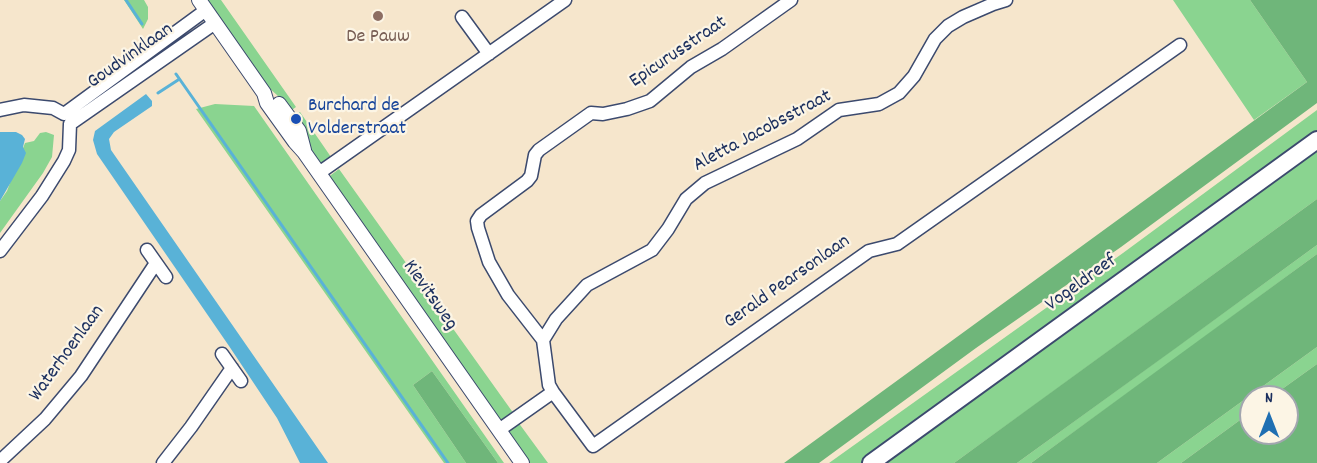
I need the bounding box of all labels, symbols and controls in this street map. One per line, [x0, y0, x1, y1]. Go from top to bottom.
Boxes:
marker: De Pauw [371, 9, 385, 23]
street label: Epicurusstraat [626, 12, 732, 94]
street label: Goudvinklaan [83, 19, 179, 95]
place label: De Pauw [346, 26, 410, 50]
street label: Aletta Jacobsstraat [690, 85, 836, 179]
place label: Burchard de Volderstraat [308, 95, 406, 142]
marker: Burchard de Volderstraat [289, 112, 303, 126]
street label: Gerald Pearsonlaan [720, 231, 856, 335]
street label: Vogeldreef [1042, 250, 1122, 318]
street label: Kievitsweg [396, 256, 462, 336]
street label: Waterhoenlaan [25, 301, 111, 407]
north arrow [1239, 385, 1299, 445]
text: N [1265, 387, 1273, 410]

